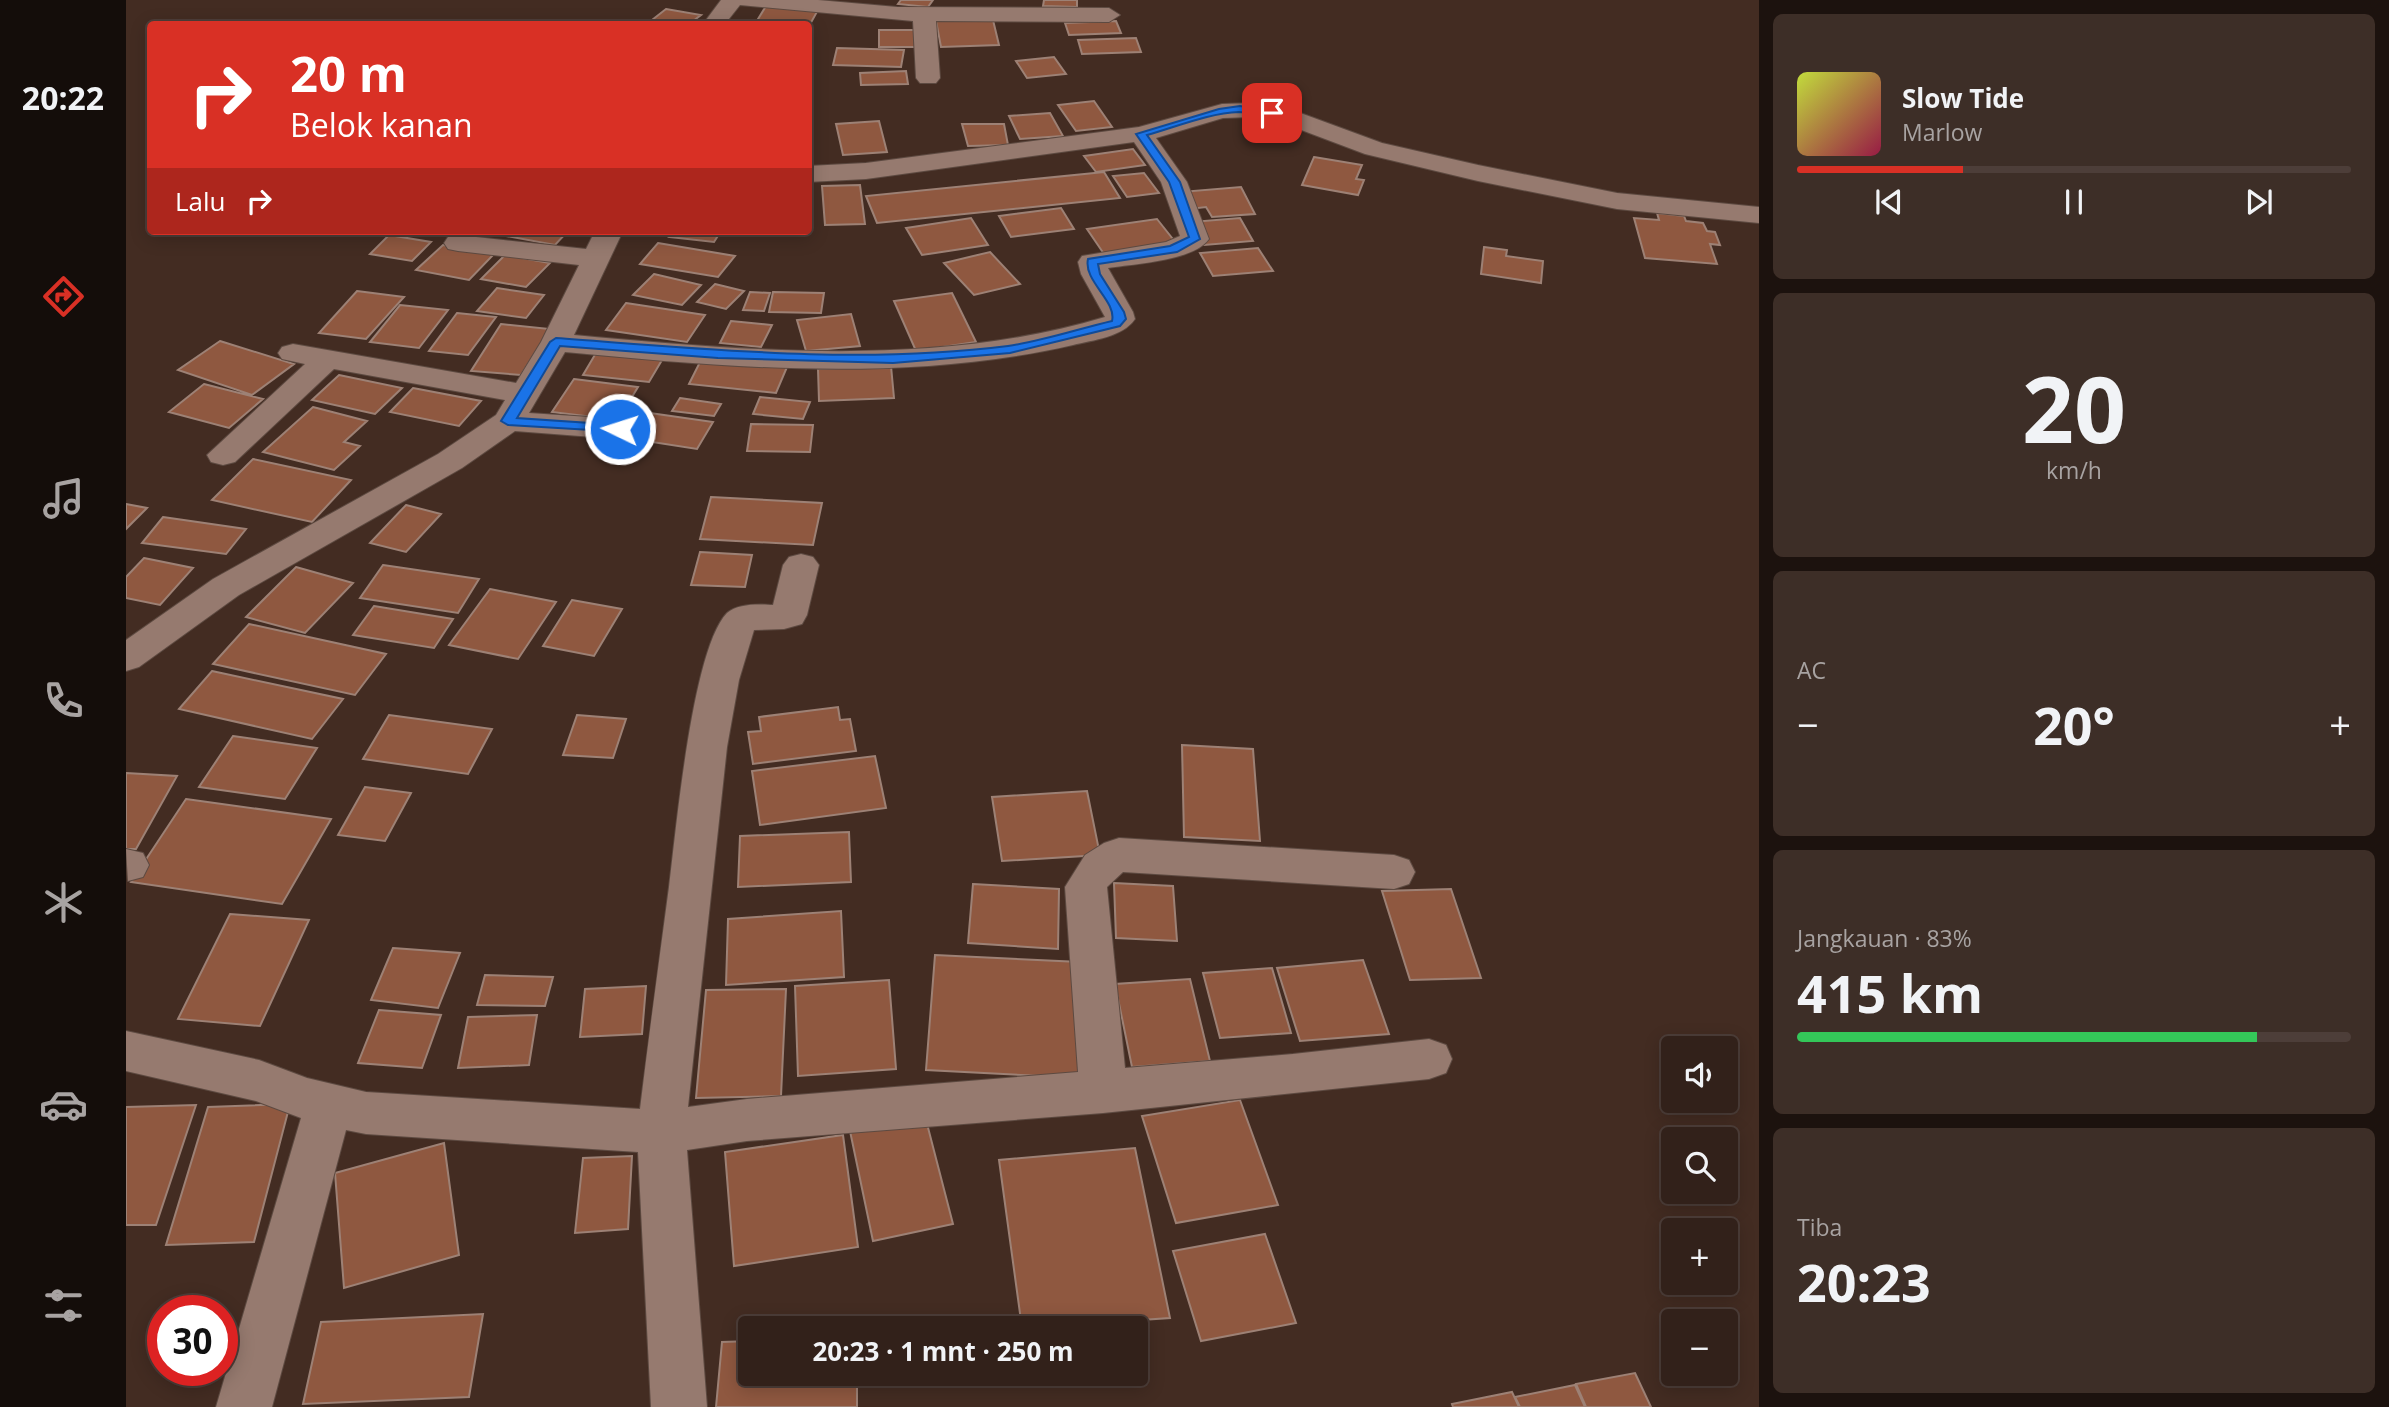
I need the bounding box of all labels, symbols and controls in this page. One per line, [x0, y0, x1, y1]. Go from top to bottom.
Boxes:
text: 20 m [290, 40, 407, 106]
icon: right [175, 49, 266, 140]
text: 20:22 [22, 76, 104, 119]
text: Slow Tide [1902, 80, 2024, 116]
pin [1242, 83, 1302, 143]
icon: arrive [1253, 94, 1291, 132]
text: Belok kanan [290, 103, 473, 146]
text: Marlow [1902, 116, 1982, 148]
icon: right [240, 182, 278, 220]
text: Lalu [175, 183, 226, 219]
icon: previous [1870, 183, 1908, 221]
icon: pause [2055, 183, 2093, 221]
icon: next [2240, 183, 2278, 221]
icon: directions [39, 272, 88, 321]
text: 20 [2022, 346, 2126, 470]
position arrow [583, 392, 657, 466]
text: km/h [2046, 454, 2102, 486]
icon: music [39, 474, 88, 523]
text: AC [1797, 654, 1826, 686]
icon: phone [39, 676, 88, 725]
text: 20° [2033, 689, 2115, 760]
text: − [1797, 698, 1819, 750]
text: + [2329, 698, 2351, 750]
icon: climate [39, 878, 88, 927]
text: Jangkauan · 83% [1797, 922, 1972, 954]
text: 415 km [1797, 957, 1983, 1028]
map controls [1661, 1036, 1738, 1386]
button: sound [1661, 1036, 1738, 1113]
icon: car [39, 1080, 88, 1129]
button: search [1661, 1127, 1738, 1204]
text: Tiba [1797, 1211, 1842, 1243]
button: + [1661, 1218, 1738, 1295]
text: 20:23 [1797, 1246, 1931, 1317]
icon: filters [39, 1281, 88, 1330]
speed limit sign: 30 [147, 1295, 238, 1386]
button: − [1661, 1309, 1738, 1386]
text: 20:23 · 1 mnt · 250 m [812, 1333, 1074, 1369]

